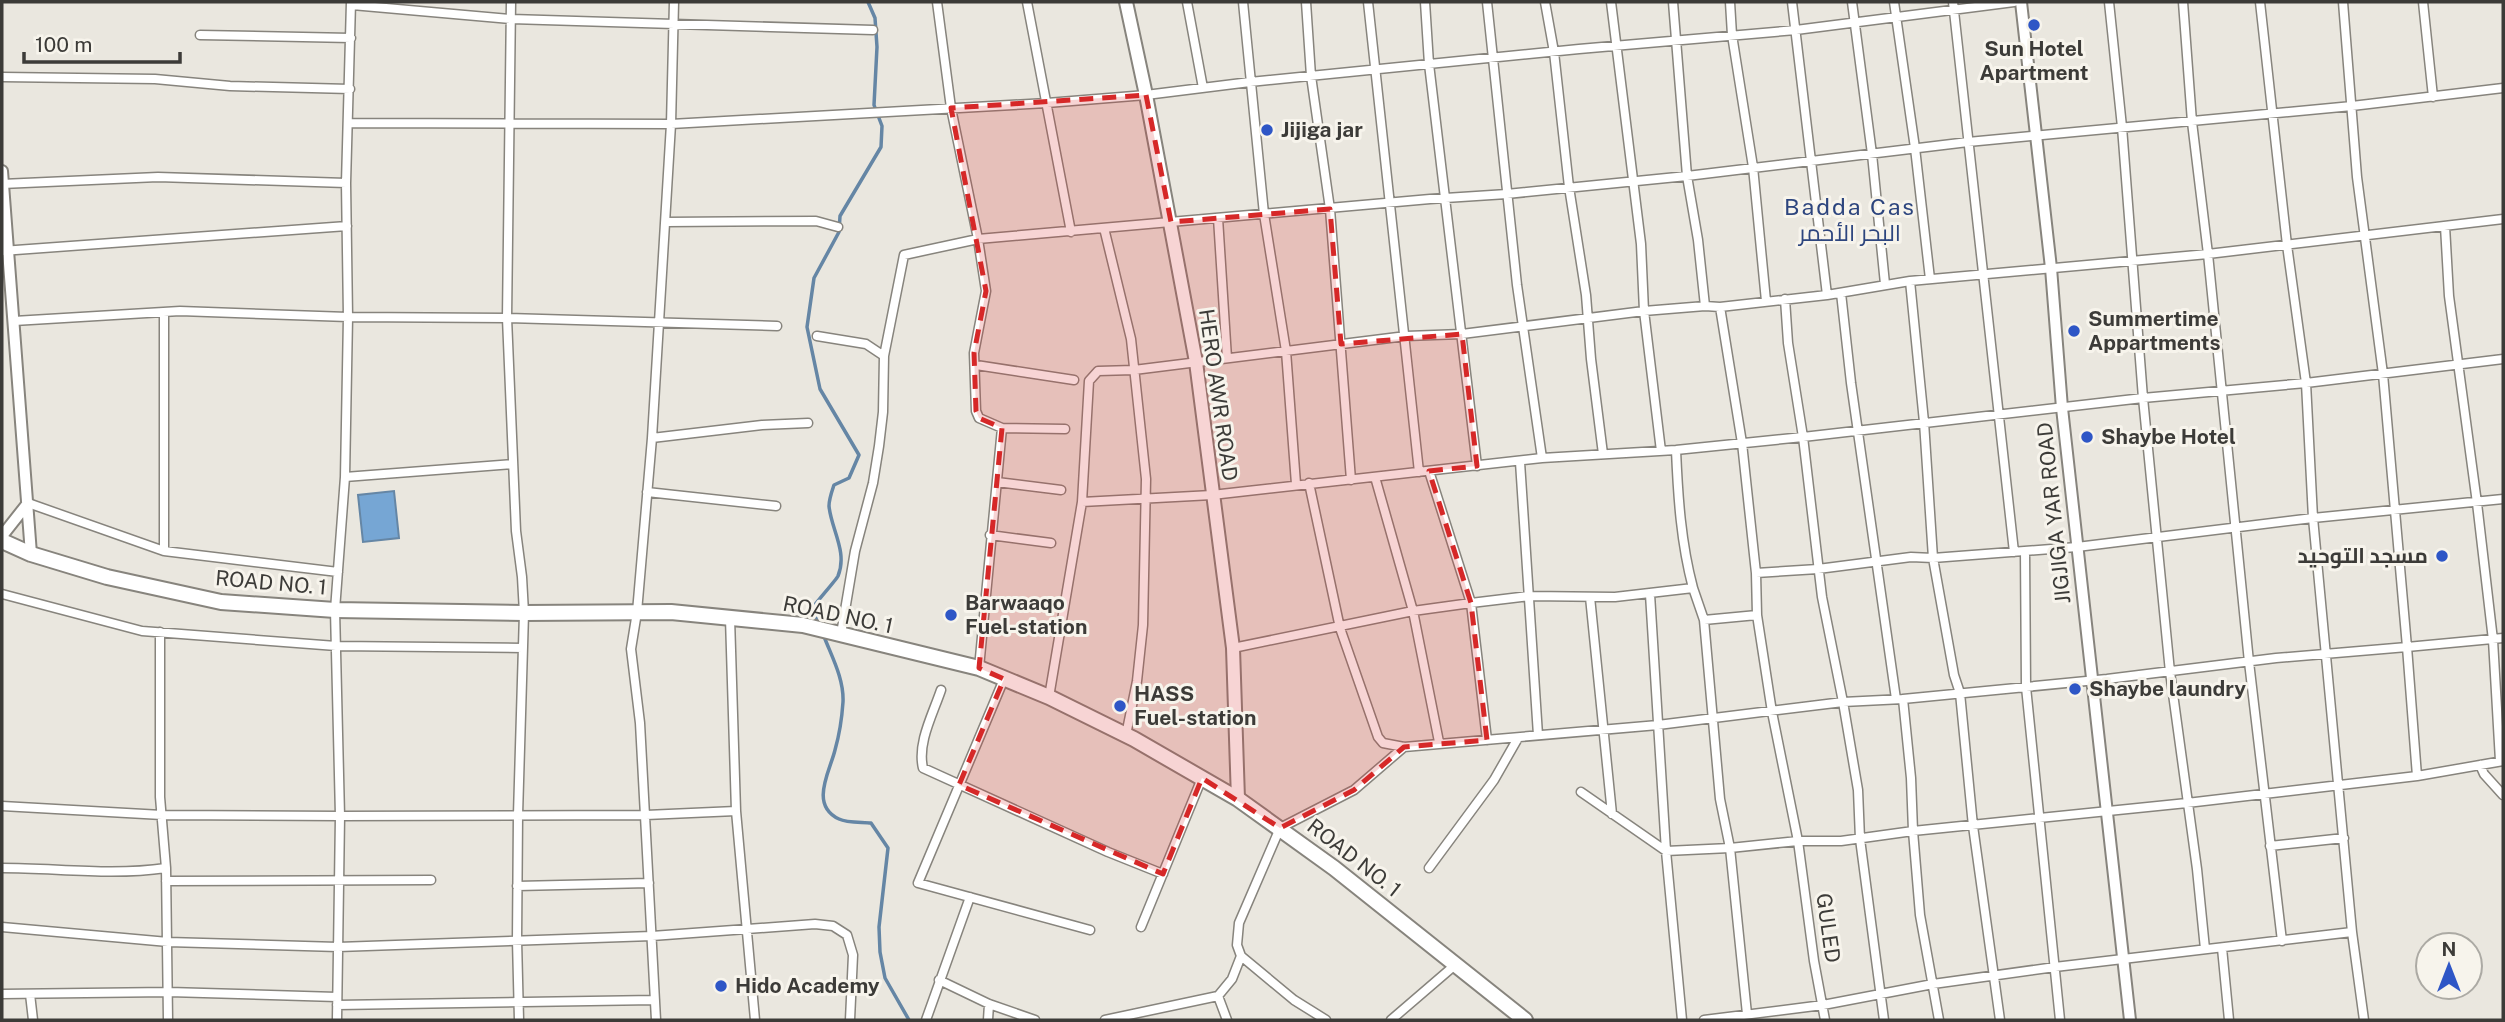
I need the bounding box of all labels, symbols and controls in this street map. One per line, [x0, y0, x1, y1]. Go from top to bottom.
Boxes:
marker: Sun Hotel Apartment [2026, 17, 2042, 33]
scale bar [24, 21, 180, 65]
text: 100 m [35, 32, 92, 57]
place label: Sun Hotel Apartment [1980, 36, 2088, 85]
place label: Jijiga jar [1281, 117, 1363, 142]
marker: Jijiga jar [1259, 122, 1275, 138]
district label: Badda Cas البحر الأحمر [1784, 193, 1916, 246]
place label: Summertime Appartments [2088, 306, 2221, 355]
street label: HERO AWR ROAD [1194, 307, 1243, 483]
marker: Summertime Appartments [2066, 323, 2082, 339]
street label: JIGJIGA YAR ROAD [2032, 421, 2075, 605]
place label: Shaybe Hotel [2101, 424, 2236, 449]
marker: Shaybe Hotel [2079, 429, 2095, 445]
place label: مسجد التوحيد [2297, 543, 2428, 569]
marker: مسجد التوحيد [2434, 548, 2450, 564]
street label: ROAD NO. 1 [214, 565, 328, 600]
place label: Barwaaqo Fuel-station [965, 590, 1087, 639]
street label: ROAD NO. 1 [781, 591, 895, 638]
marker: Barwaaqo Fuel-station [943, 607, 959, 623]
place label: Shaybe laundry [2089, 676, 2246, 701]
place label: HASS Fuel-station [1134, 681, 1256, 730]
marker: Shaybe laundry [2067, 681, 2083, 697]
marker: HASS Fuel-station [1112, 698, 1128, 714]
street label: ROAD NO. 1 [1303, 813, 1406, 902]
street label: GULED [1811, 892, 1846, 964]
north arrow [2414, 931, 2484, 1001]
text: N [2442, 938, 2456, 960]
place label: Hido Academy [735, 973, 880, 998]
marker: Hido Academy [713, 978, 729, 994]

